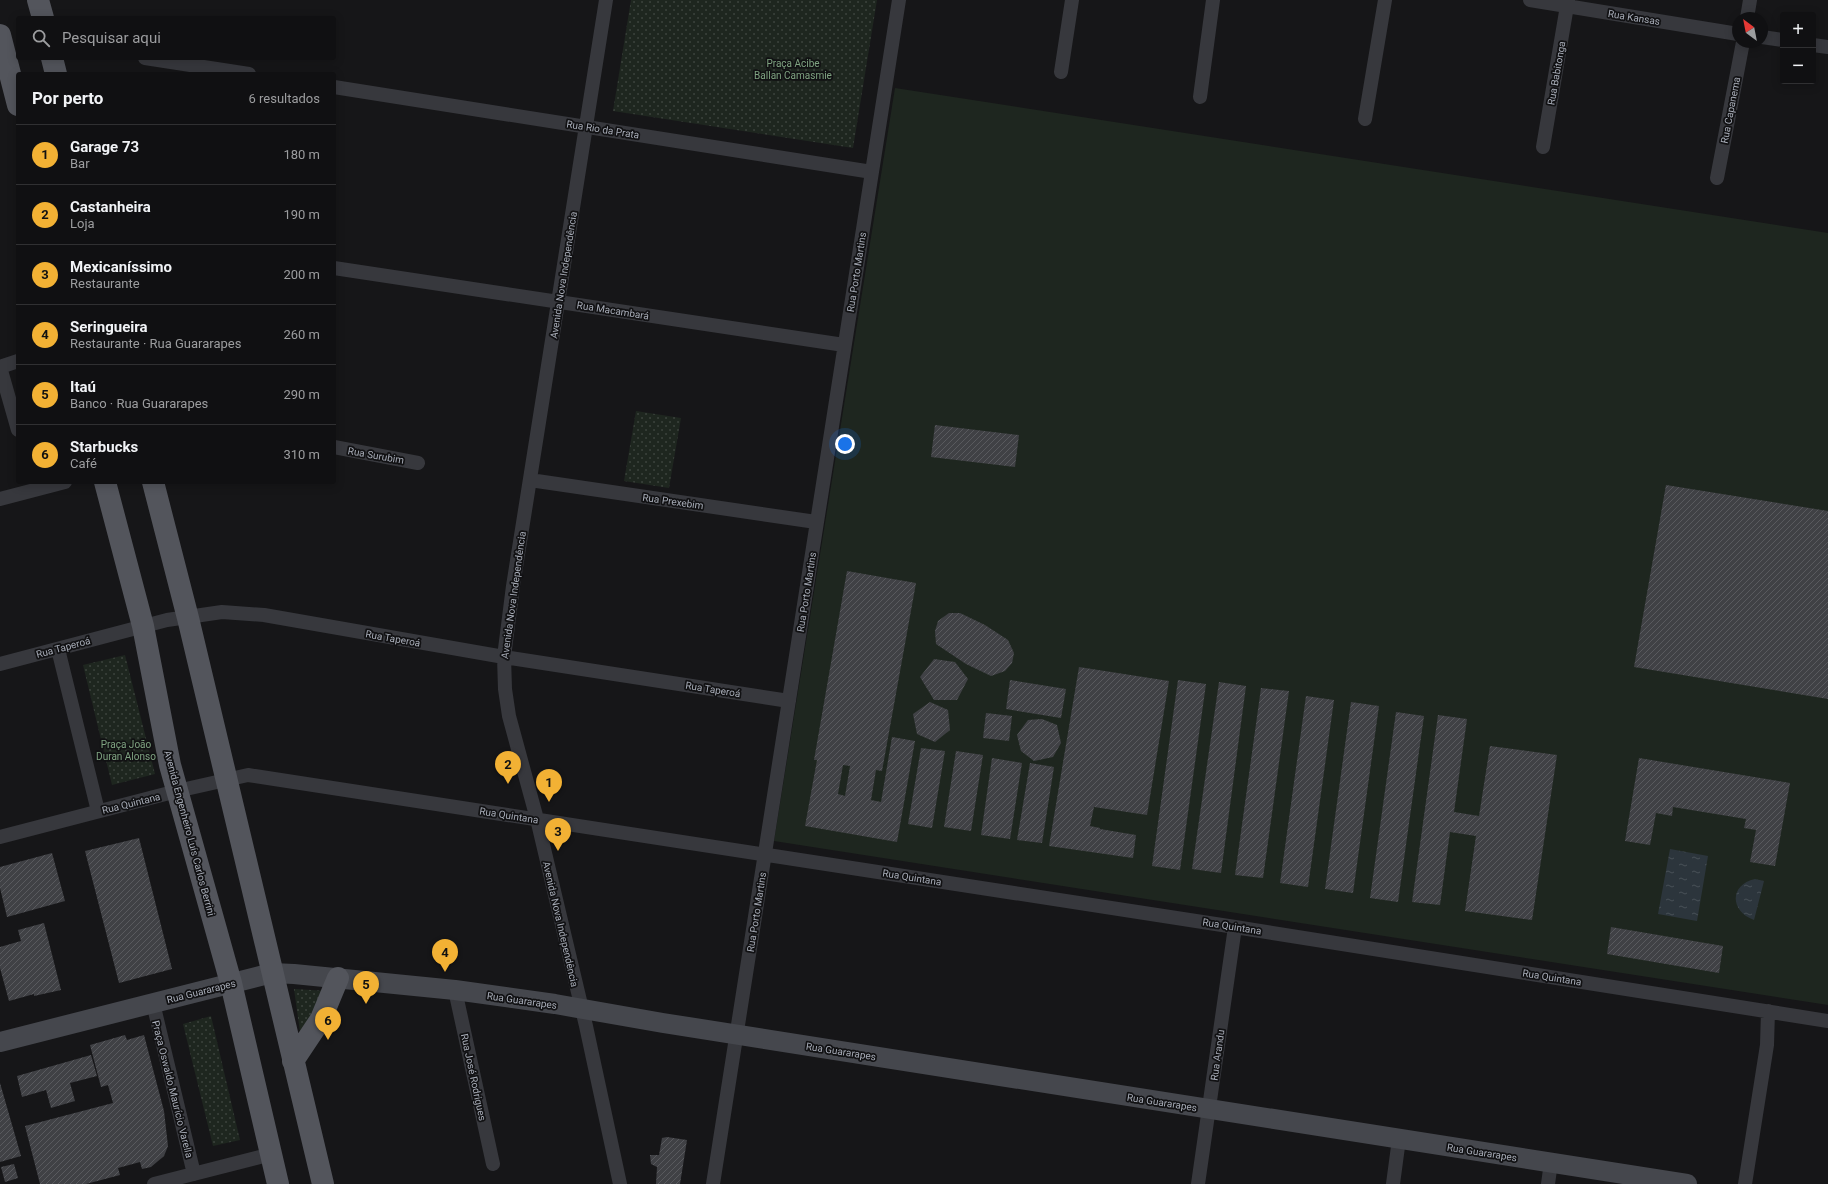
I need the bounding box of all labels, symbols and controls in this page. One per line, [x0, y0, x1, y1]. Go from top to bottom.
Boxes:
street label: Rua Kansas [1607, 8, 1661, 27]
north arrow [1732, 12, 1768, 48]
map controls [1780, 12, 1816, 84]
button: + [1780, 12, 1816, 48]
search box [16, 16, 336, 60]
icon: search [30, 27, 52, 49]
text: Pesquisar aqui [62, 29, 161, 47]
street label: Rua Babitonga [1545, 40, 1568, 106]
button: − [1780, 48, 1816, 84]
park label: Praça Acibe Ballan Camasmie [754, 58, 832, 81]
street label: Rua Capanema [1719, 76, 1742, 144]
text: Por perto [32, 88, 103, 108]
text: 6 resultados [248, 91, 320, 106]
street label: Rua Rio da Prata [566, 118, 640, 141]
text: Garage 73 [70, 138, 139, 156]
text: 1 [41, 147, 49, 162]
text: 180 m [283, 147, 320, 162]
text: Bar [70, 156, 90, 171]
text: Castanheira [70, 198, 151, 216]
text: 2 [41, 207, 49, 222]
text: 190 m [283, 207, 320, 222]
street label: Avenida Nova Independência [548, 211, 579, 339]
text: Loja [70, 216, 95, 231]
street label: Rua Porto Martins [845, 231, 868, 313]
text: Mexicaníssimo [70, 258, 172, 276]
text: 3 [41, 267, 49, 282]
text: 200 m [283, 267, 320, 282]
text: Restaurante [70, 276, 140, 291]
street label: Rua Macambará [576, 299, 650, 322]
text: Seringueira [70, 318, 148, 336]
text: 4 [41, 327, 49, 342]
text: 260 m [283, 327, 320, 342]
text: Restaurante · Rua Guararapes [70, 336, 241, 351]
text: Itaú [70, 378, 96, 396]
text: 5 [41, 387, 49, 402]
text: 290 m [283, 387, 320, 402]
text: Banco · Rua Guararapes [70, 396, 208, 411]
your location [835, 434, 855, 454]
text: Starbucks [70, 438, 138, 456]
street label: Rua Surubim [347, 445, 405, 466]
text: 6 [41, 447, 49, 462]
text: 310 m [283, 447, 320, 462]
text: Café [70, 456, 97, 471]
street label: Rua Prexebim [642, 492, 704, 511]
street label: Avenida Nova Independência [499, 531, 528, 659]
street label: Rua Porto Martins [795, 551, 818, 633]
street label: Rua Taperoá [365, 628, 421, 649]
street label: Rua Taperoá [35, 635, 91, 660]
street label: Rua Taperoá [685, 680, 741, 699]
park label: Praça João Duran Alonso [96, 739, 156, 762]
street label: Avenida Engenheiro Luís Carlos Berrini [162, 749, 217, 917]
pin: 2 [495, 751, 521, 784]
pin: 1 [536, 769, 562, 802]
street label: Rua Quintana [101, 791, 161, 816]
street label: Rua Quintana [479, 805, 539, 826]
pin: 3 [545, 818, 571, 851]
street label: Avenida Nova Independência [541, 860, 580, 988]
street label: Rua Quintana [882, 867, 942, 888]
street label: Rua Porto Martins [745, 871, 768, 953]
street label: Rua Quintana [1202, 916, 1262, 937]
pin: 4 [432, 939, 458, 972]
street label: Rua Quintana [1522, 967, 1582, 988]
pin: 5 [353, 971, 379, 1004]
street label: Rua Guararapes [165, 978, 237, 1005]
street label: Rua Guararapes [486, 990, 558, 1011]
pin: 6 [315, 1007, 341, 1040]
street label: Praça Oswaldo Maurício Varella [150, 1019, 195, 1159]
street label: Rua Arandu [1208, 1029, 1227, 1081]
street label: Rua José Rodrigues [459, 1033, 488, 1122]
street label: Rua Guararapes [805, 1041, 877, 1062]
street label: Rua Guararapes [1126, 1092, 1198, 1113]
street label: Rua Guararapes [1446, 1142, 1518, 1163]

